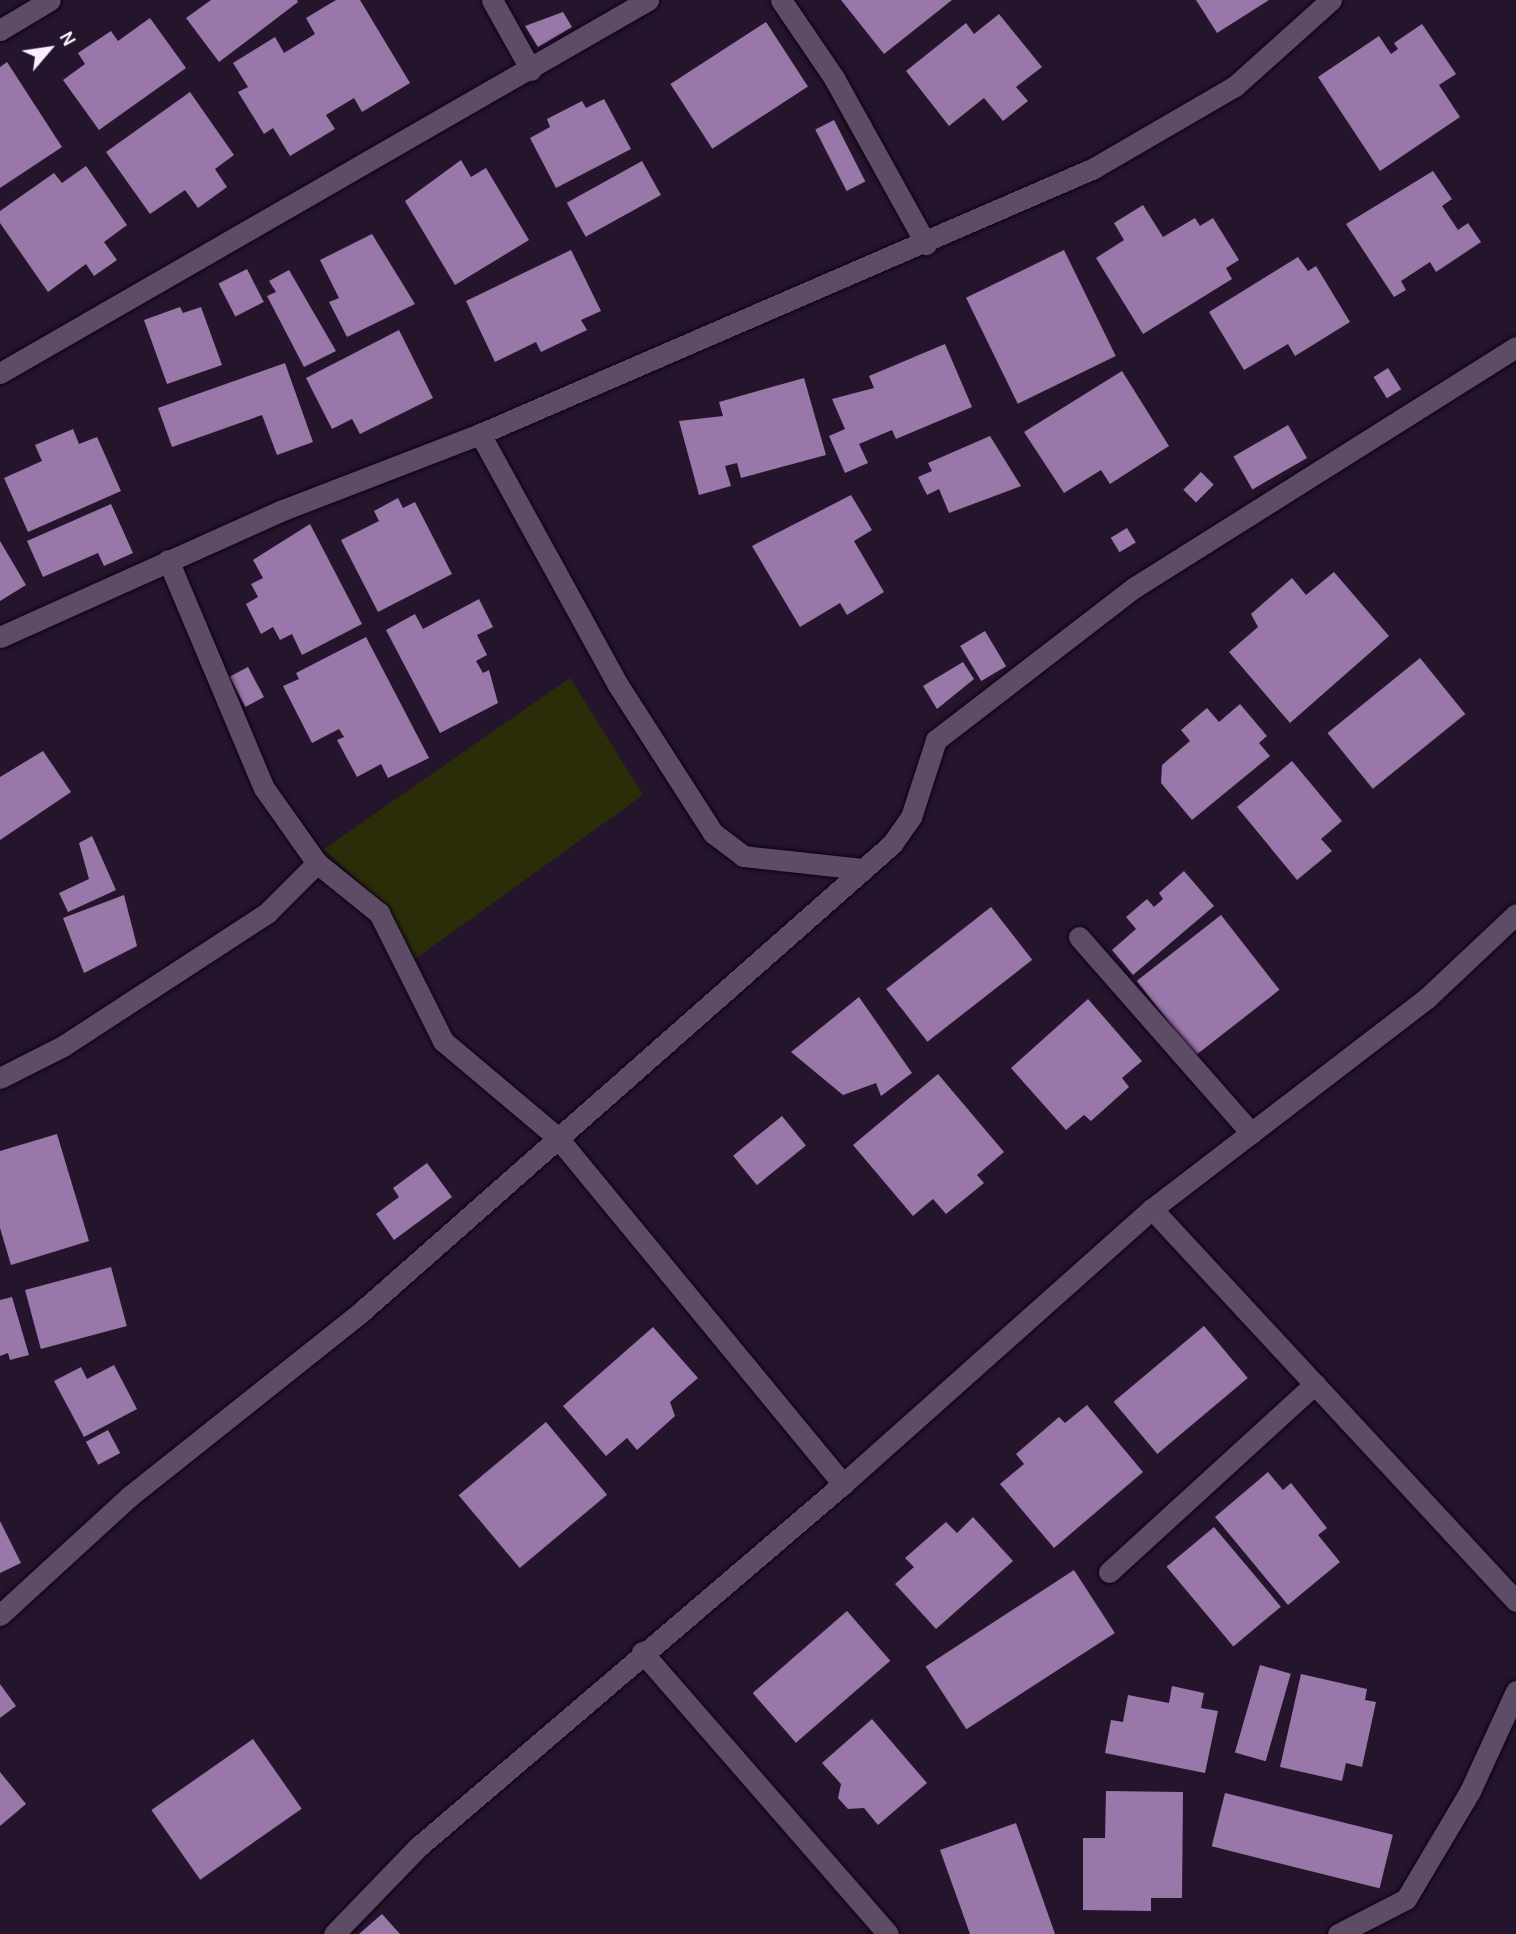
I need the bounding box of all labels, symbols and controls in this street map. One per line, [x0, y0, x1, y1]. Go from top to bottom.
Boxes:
north arrow [14, 14, 84, 84]
text: N [54, 28, 80, 50]

